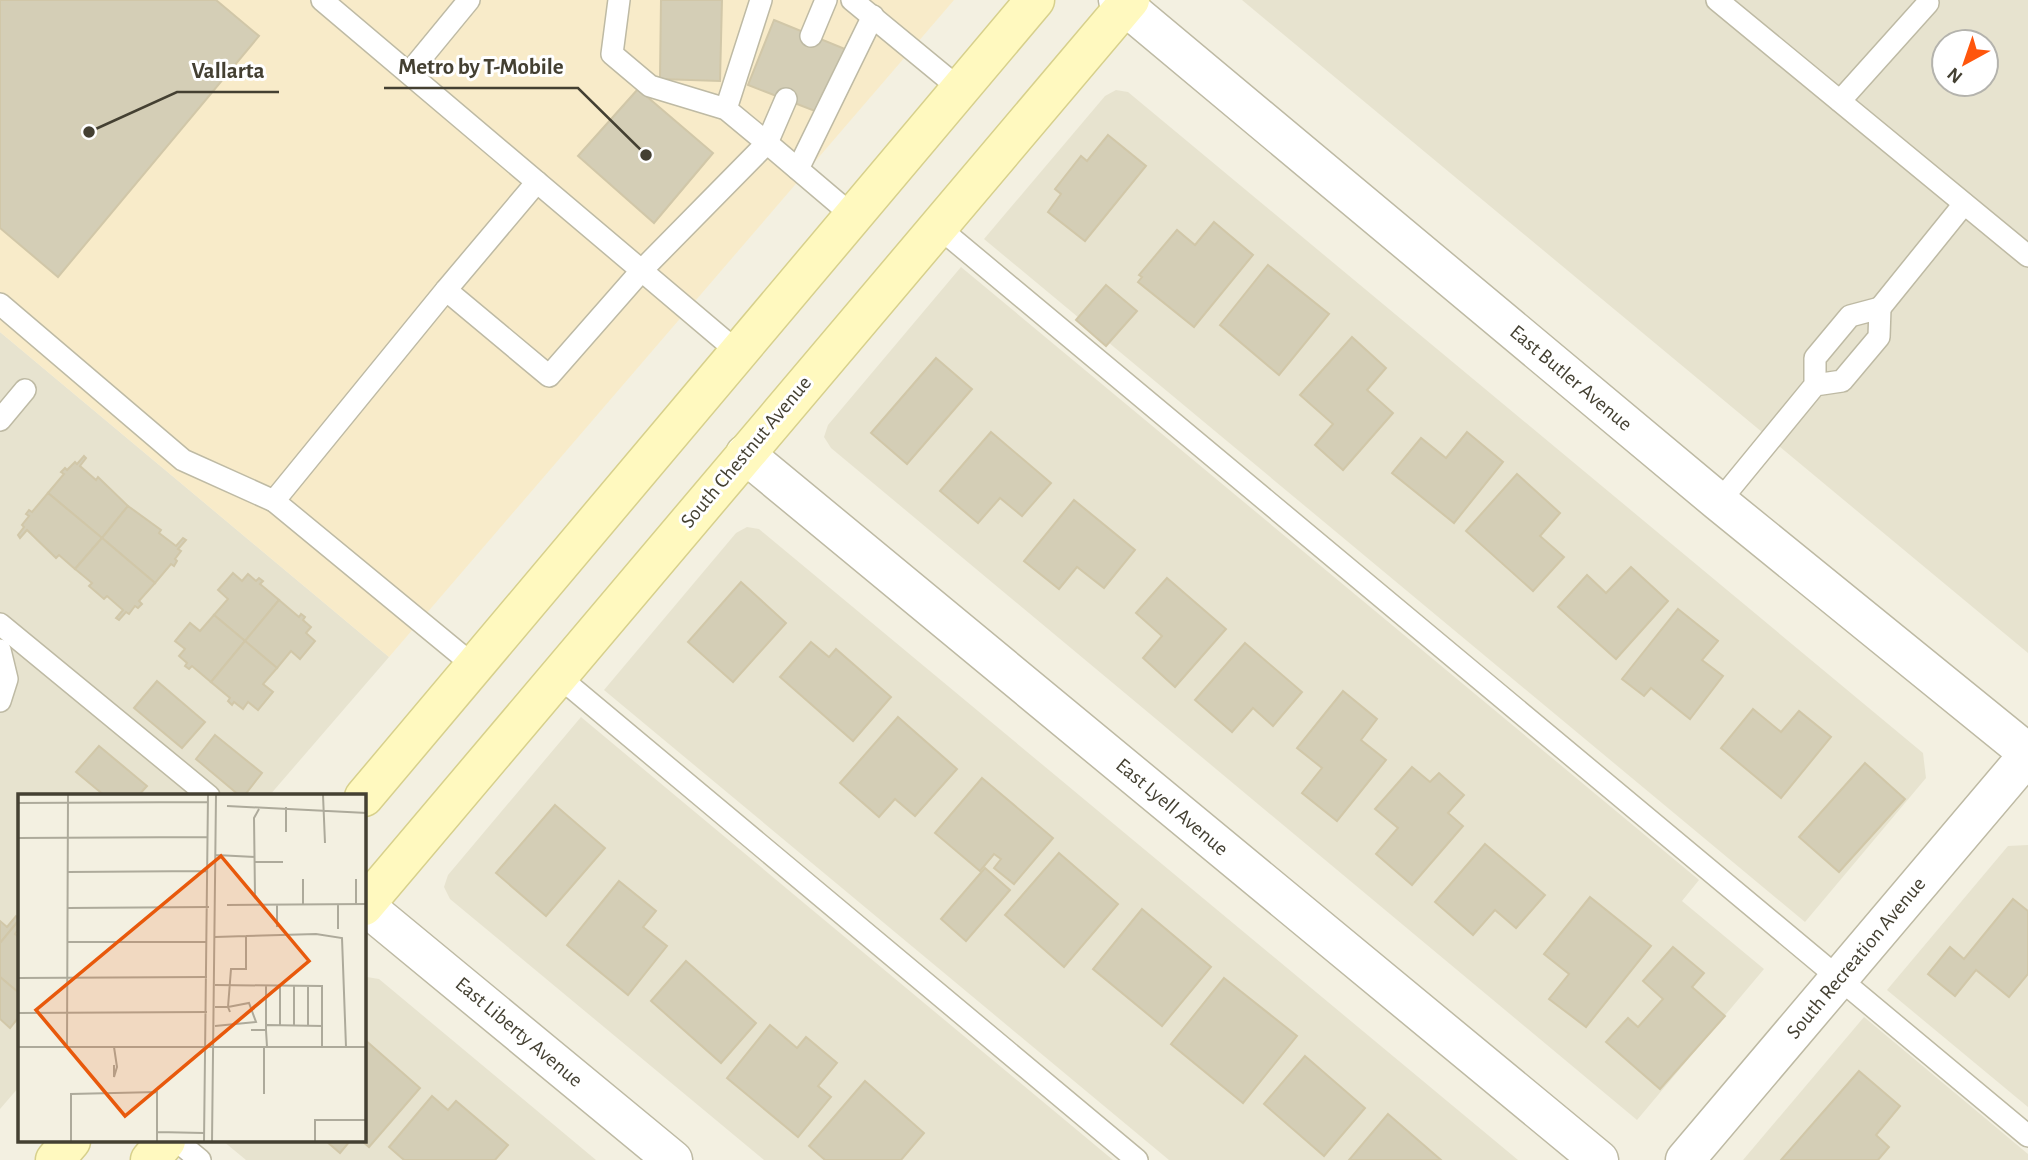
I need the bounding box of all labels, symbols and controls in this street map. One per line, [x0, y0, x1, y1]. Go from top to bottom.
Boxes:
north arrow [1930, 28, 2000, 98]
callout: Metro by T-Mobile [384, 44, 578, 88]
callout: Vallarta [177, 48, 279, 92]
text: Metro by T-Mobile [398, 56, 564, 79]
text: Vallarta [191, 60, 265, 83]
text: N [1944, 63, 1966, 86]
street label: East Butler Avenue [1506, 321, 1636, 435]
street label: South Chestnut Avenue [677, 372, 815, 532]
street label: East Lyell Avenue [1112, 754, 1232, 860]
inset map [18, 794, 366, 1142]
street label: South Recreation Avenue [1783, 873, 1929, 1043]
street label: East Liberty Avenue [451, 973, 587, 1091]

